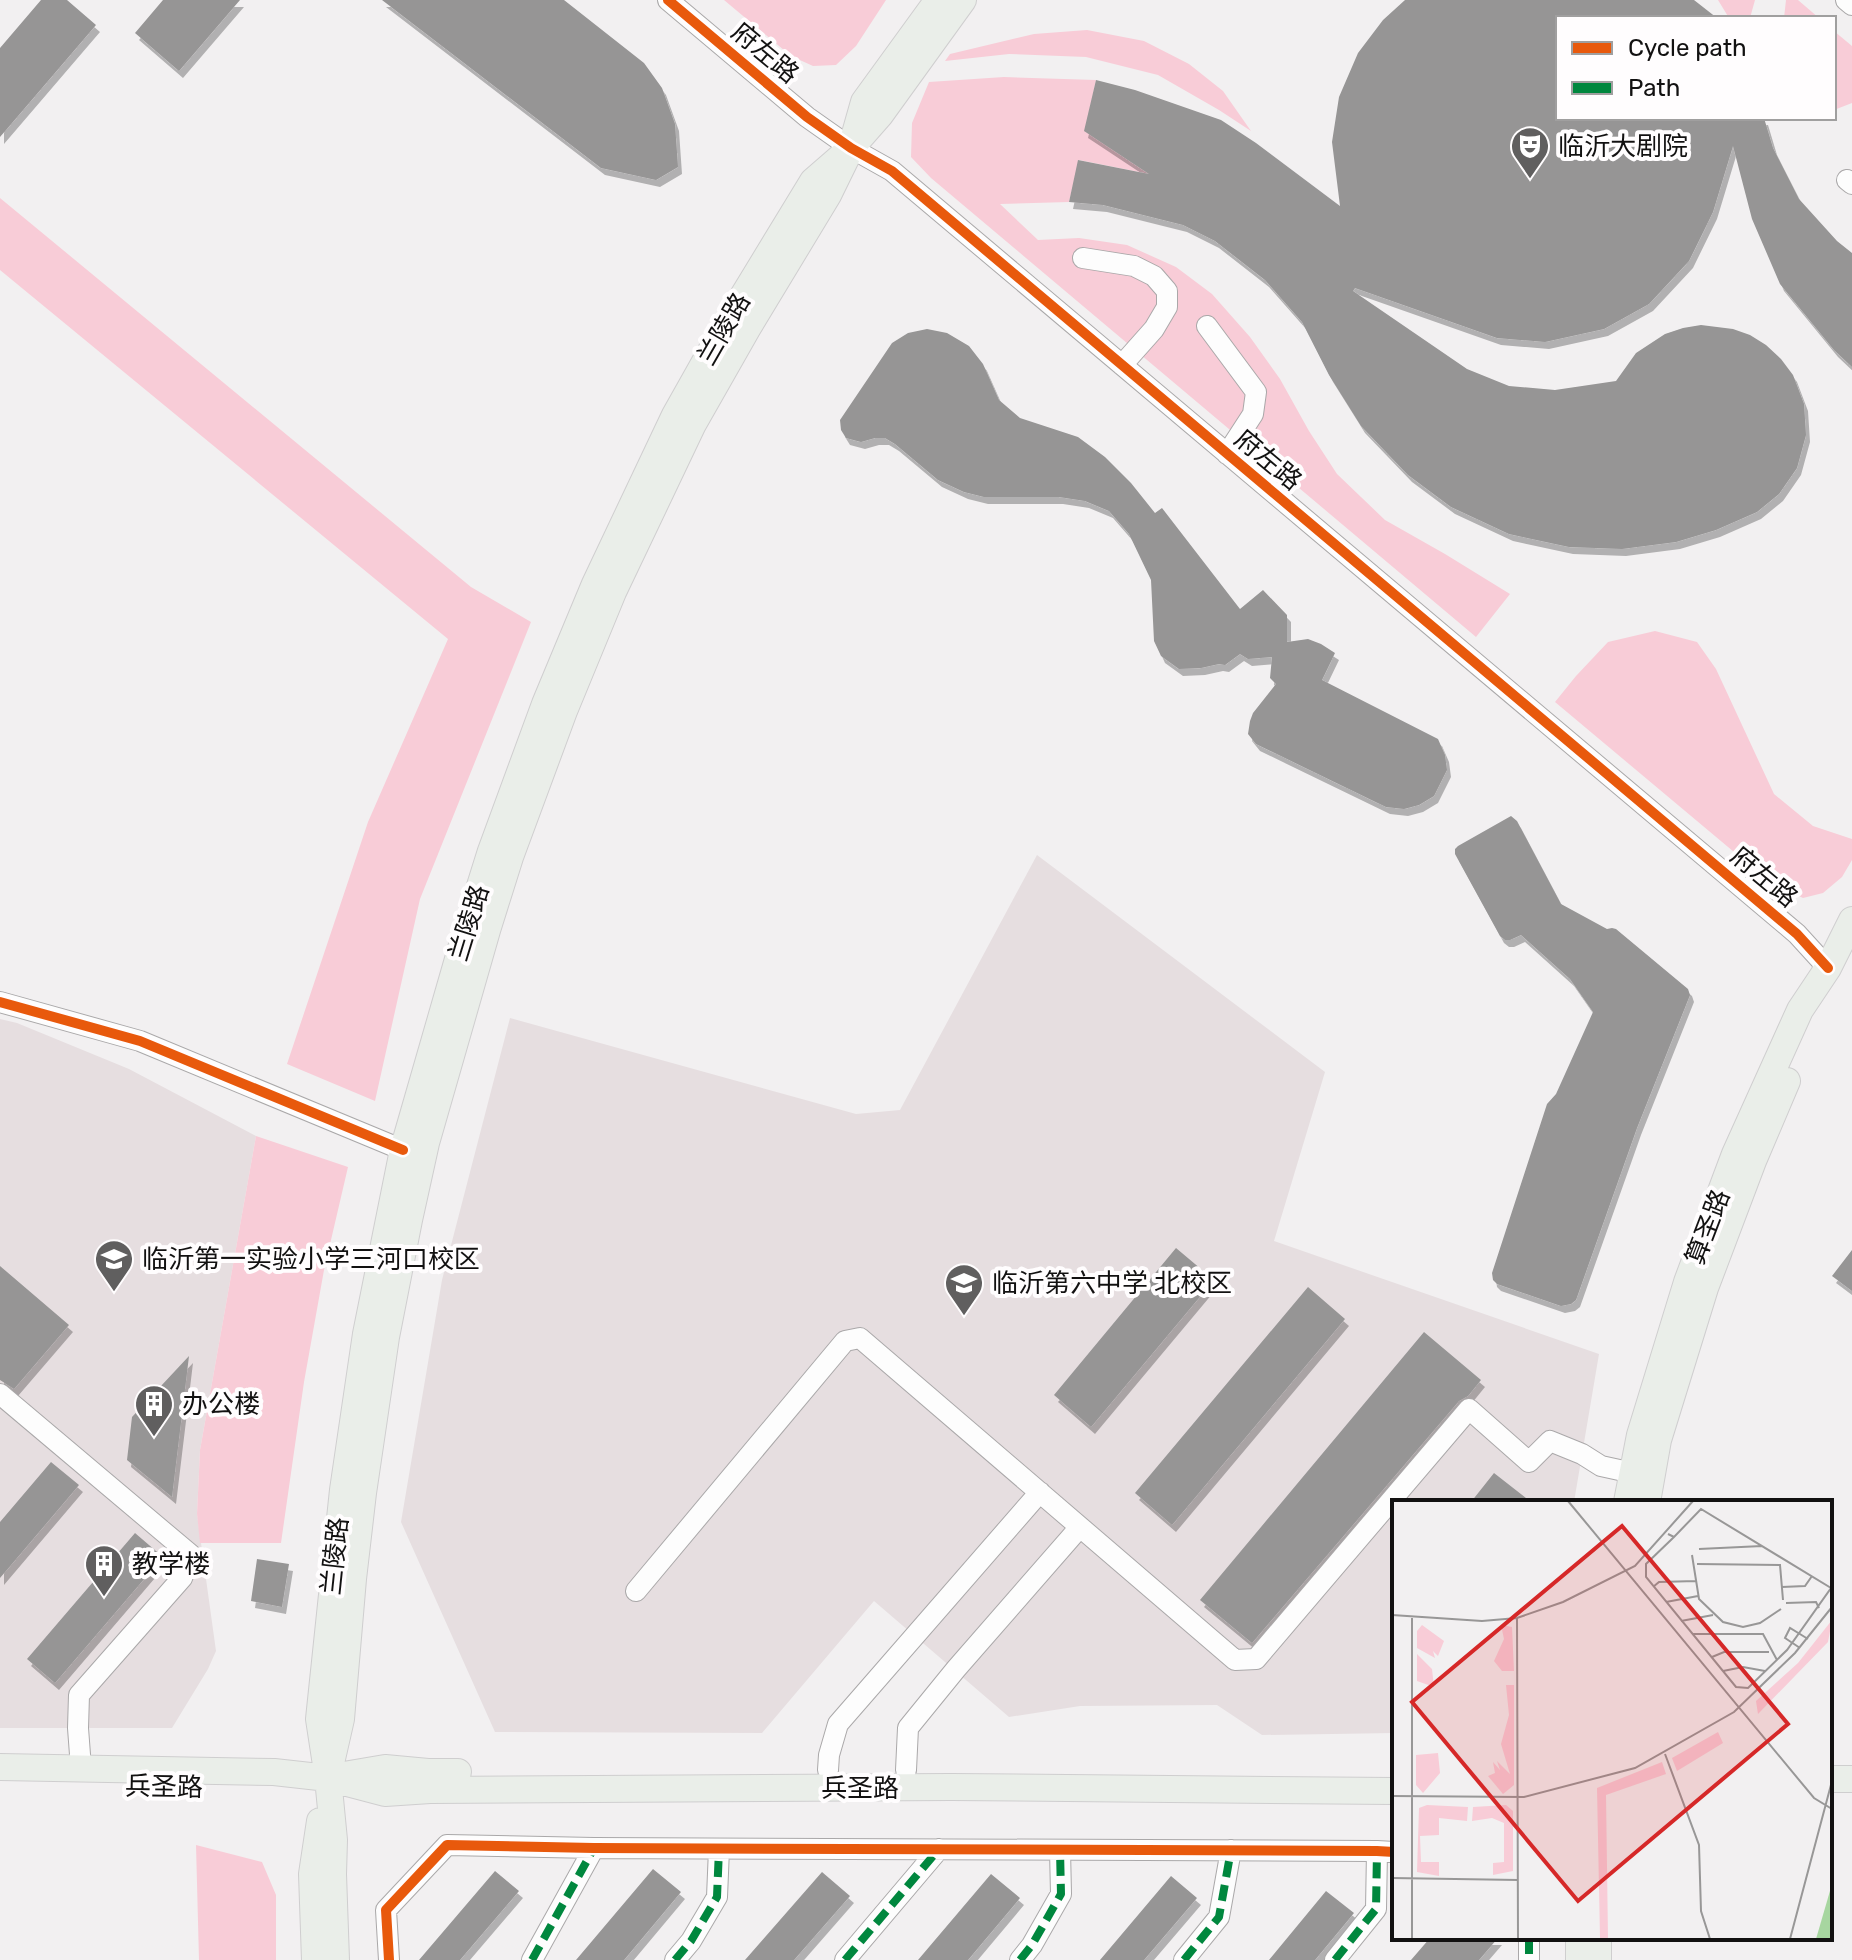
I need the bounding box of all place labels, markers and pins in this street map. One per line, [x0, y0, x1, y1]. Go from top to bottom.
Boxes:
theatre icon: 临沂大剧院 [1509, 125, 1551, 180]
place label: 临沂大剧院 [1558, 131, 1688, 162]
school or university icon: 临沂第一实验小学三河口校区 [93, 1238, 135, 1293]
place label: 临沂第一实验小学三河口校区 [142, 1244, 480, 1275]
school or university icon: 临沂第六中学 北校区 [943, 1262, 985, 1317]
place label: 临沂第六中学 北校区 [992, 1268, 1232, 1299]
building icon: 办公楼 [133, 1383, 175, 1438]
place label: 办公楼 [182, 1389, 260, 1420]
building icon: 教学楼 [83, 1543, 125, 1598]
place label: 教学楼 [132, 1549, 210, 1580]

